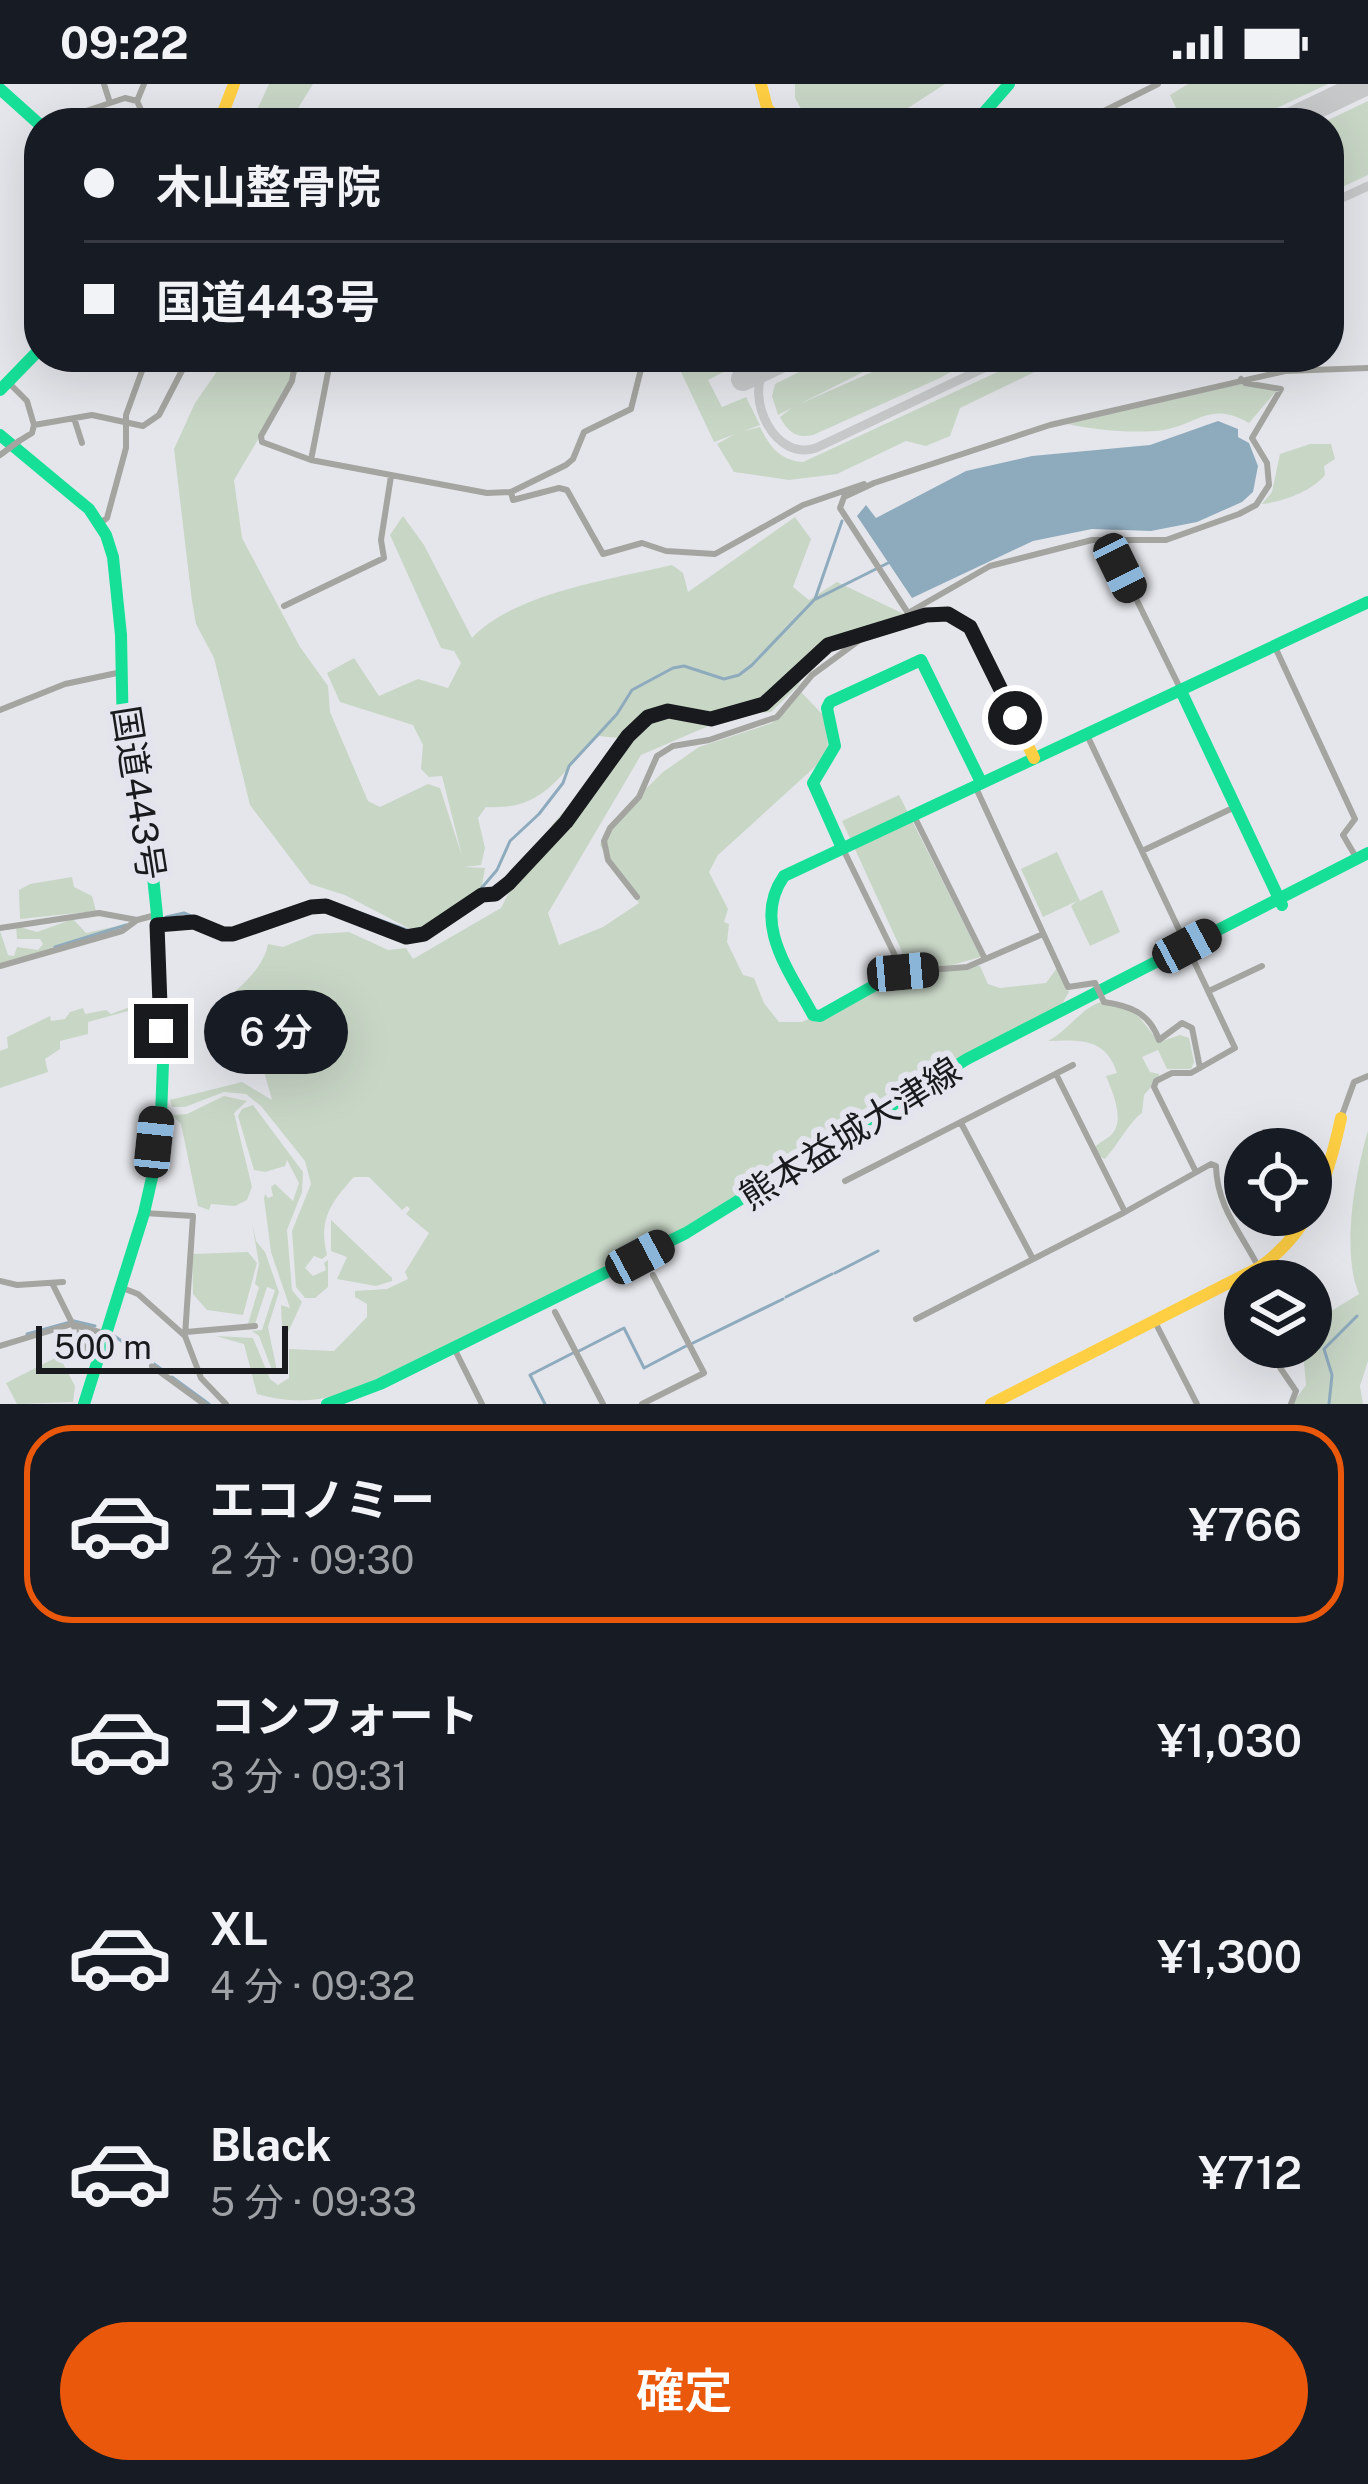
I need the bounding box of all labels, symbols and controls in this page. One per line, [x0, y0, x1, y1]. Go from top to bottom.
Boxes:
text: 09:22 [60, 16, 189, 69]
text: 木山整骨院 [156, 160, 381, 213]
text: 国道443号 [156, 275, 380, 328]
car [1088, 528, 1152, 608]
route start [988, 691, 1042, 745]
street label: 国道443号 [104, 703, 174, 883]
car [1147, 913, 1227, 979]
car [866, 951, 940, 993]
callout: 6 分 [203, 989, 347, 1073]
route end [134, 1004, 188, 1058]
text: 6 分 [239, 1009, 313, 1055]
street label: 熊本益城大津線 [732, 1048, 968, 1218]
car [132, 1104, 176, 1180]
map controls [1224, 1128, 1332, 1368]
button: locate [1224, 1128, 1332, 1236]
car [600, 1224, 680, 1290]
button: layers [1224, 1260, 1332, 1368]
scale bar [36, 1320, 288, 1373]
text: 500 m [54, 1328, 152, 1366]
icon: car [66, 1470, 174, 1578]
text: エコノミー [210, 1473, 435, 1526]
text: ¥766 [1189, 1498, 1302, 1551]
text: 2 分 · 09:30 [210, 1537, 414, 1583]
icon: car [66, 1686, 174, 1794]
text: コンフォート [210, 1689, 479, 1742]
text: ¥1,030 [1157, 1714, 1302, 1767]
text: 3 分 · 09:31 [210, 1753, 408, 1799]
icon: car [66, 1902, 174, 2010]
text: XL [210, 1902, 268, 1955]
text: ¥1,300 [1157, 1930, 1302, 1983]
text: 4 分 · 09:32 [210, 1963, 415, 2009]
icon: car [66, 2118, 174, 2226]
text: Black [210, 2118, 331, 2171]
text: ¥712 [1198, 2146, 1302, 2199]
text: 5 分 · 09:33 [210, 2179, 417, 2225]
button: 確定 [60, 2322, 1308, 2460]

